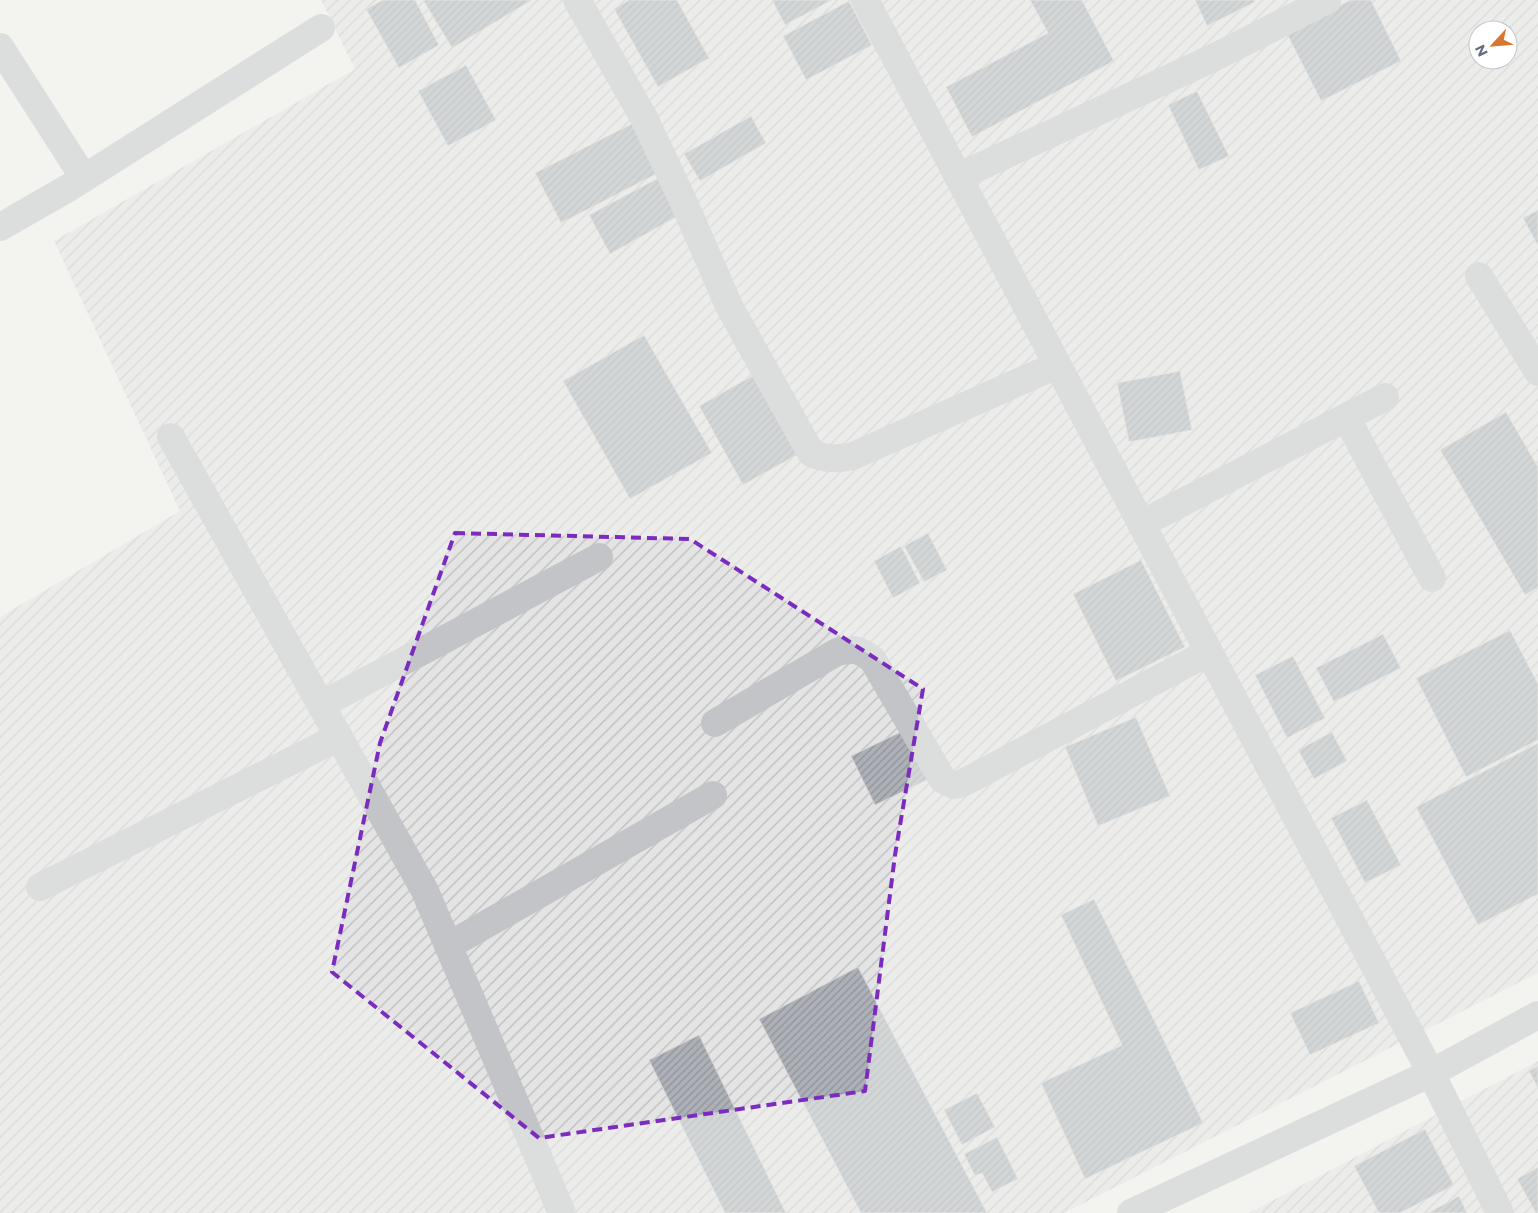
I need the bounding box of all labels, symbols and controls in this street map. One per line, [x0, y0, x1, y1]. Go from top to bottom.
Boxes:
north arrow [1468, 20, 1518, 70]
text: N [1471, 42, 1492, 60]

